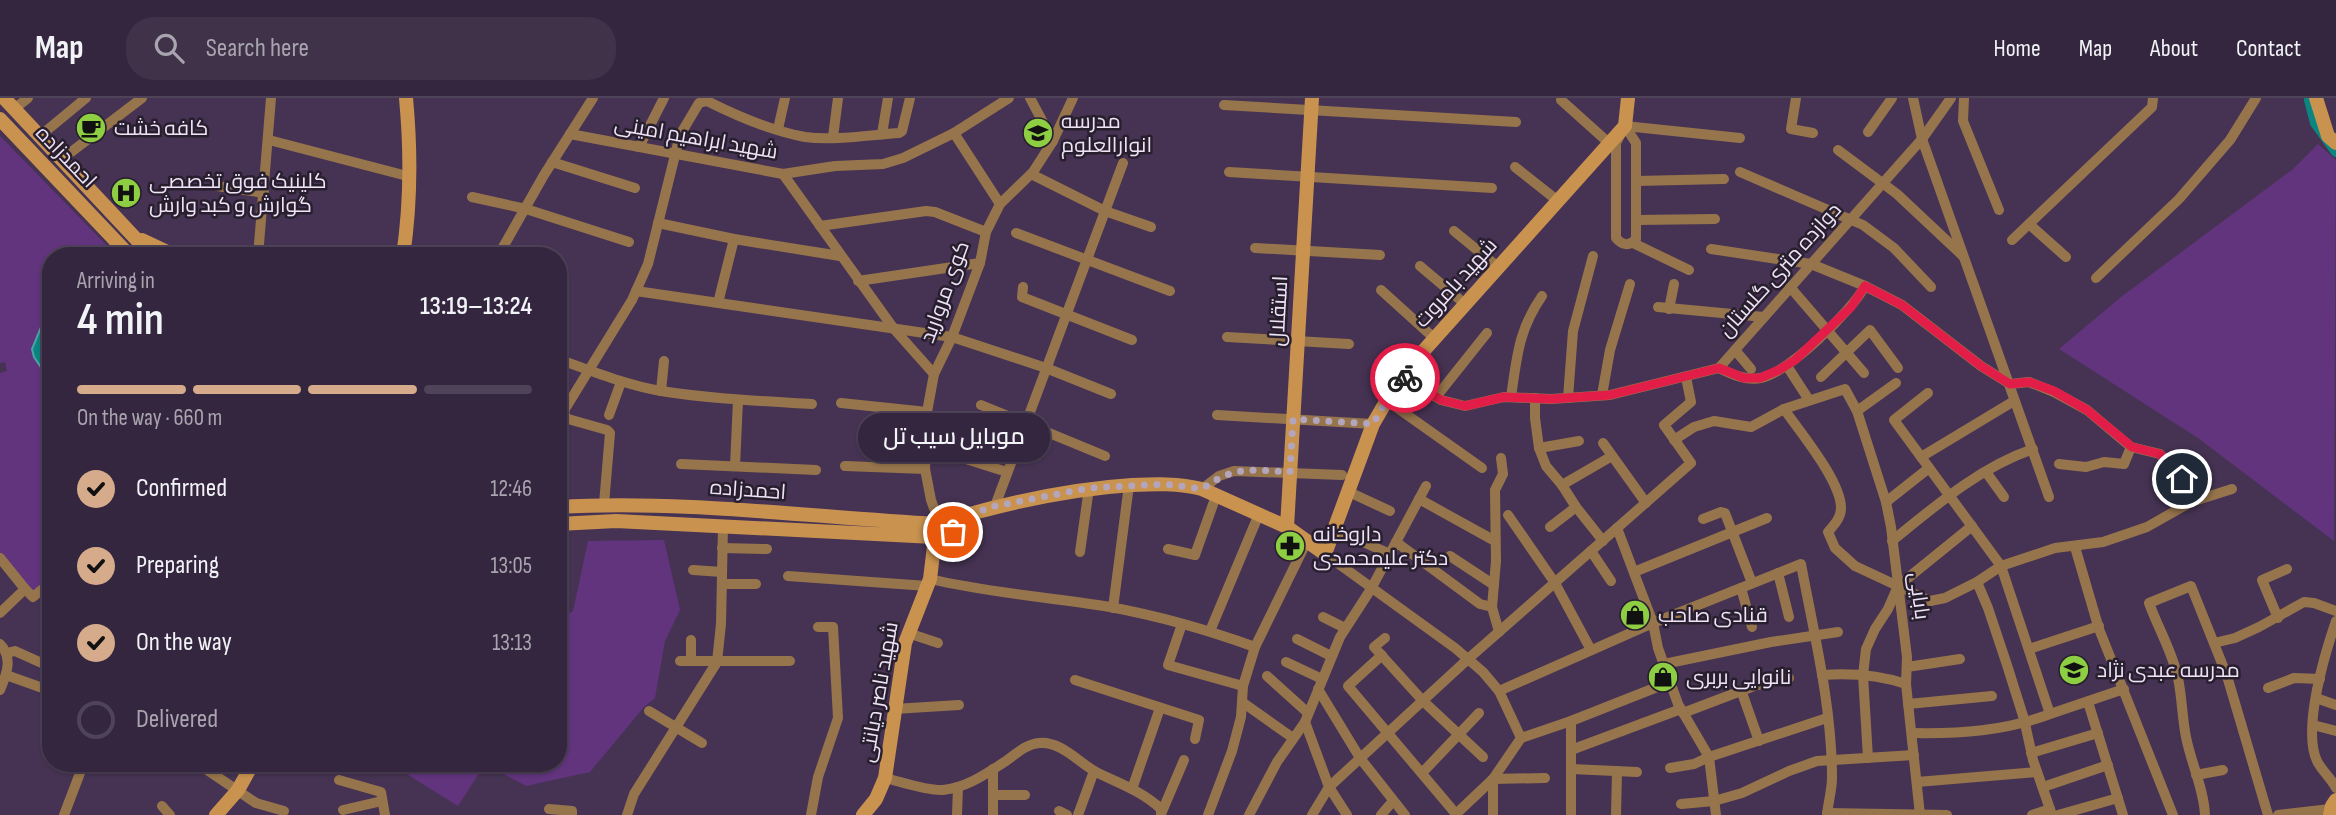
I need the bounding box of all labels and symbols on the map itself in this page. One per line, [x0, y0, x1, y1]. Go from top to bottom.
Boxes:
place label: مدرسه انوارالعلوم [1061, 109, 1152, 159]
cafe icon: کافه خشت [74, 111, 108, 145]
street label: شهید ابراهیم امینی [612, 111, 780, 166]
place label: کافه خشت [114, 116, 208, 141]
school or university icon: مدرسه انوارالعلوم [1021, 116, 1055, 150]
street label: احمدزاده [31, 121, 101, 193]
place label: کلینیک فوق تخصصی گوارش و کبد وارش [149, 169, 327, 218]
hospital icon: کلینیک فوق تخصصی گوارش و کبد وارش [109, 176, 143, 210]
street label: دوازده متری گلستان [1713, 198, 1847, 342]
street label: شهید بامروت [1409, 233, 1503, 333]
street label: کوی مروارید [915, 238, 975, 346]
street label: استقلال [1265, 275, 1293, 347]
courier [1370, 343, 1440, 413]
callout: موبایل سیب تل [857, 413, 1049, 462]
pin [2152, 449, 2212, 509]
street label: احمدزاده [709, 475, 787, 505]
pin [923, 502, 983, 562]
place label: داروخانه دکتر علیمحمدی [1313, 522, 1448, 571]
pharmacy icon: داروخانه دکتر علیمحمدی [1273, 529, 1307, 563]
street label: بابایی [1903, 571, 1935, 621]
shop icon: قنادی صاحب [1618, 598, 1652, 632]
place label: قنادی صاحب [1658, 603, 1768, 628]
street label: شهید ناصر دیانتی [854, 620, 904, 764]
school or university icon: مدرسه عبدی نژاد [2057, 653, 2091, 687]
place label: مدرسه عبدی نژاد [2097, 658, 2240, 683]
shop icon: نانوایی بربری [1646, 660, 1680, 694]
place label: نانوایی بربری [1686, 665, 1791, 690]

